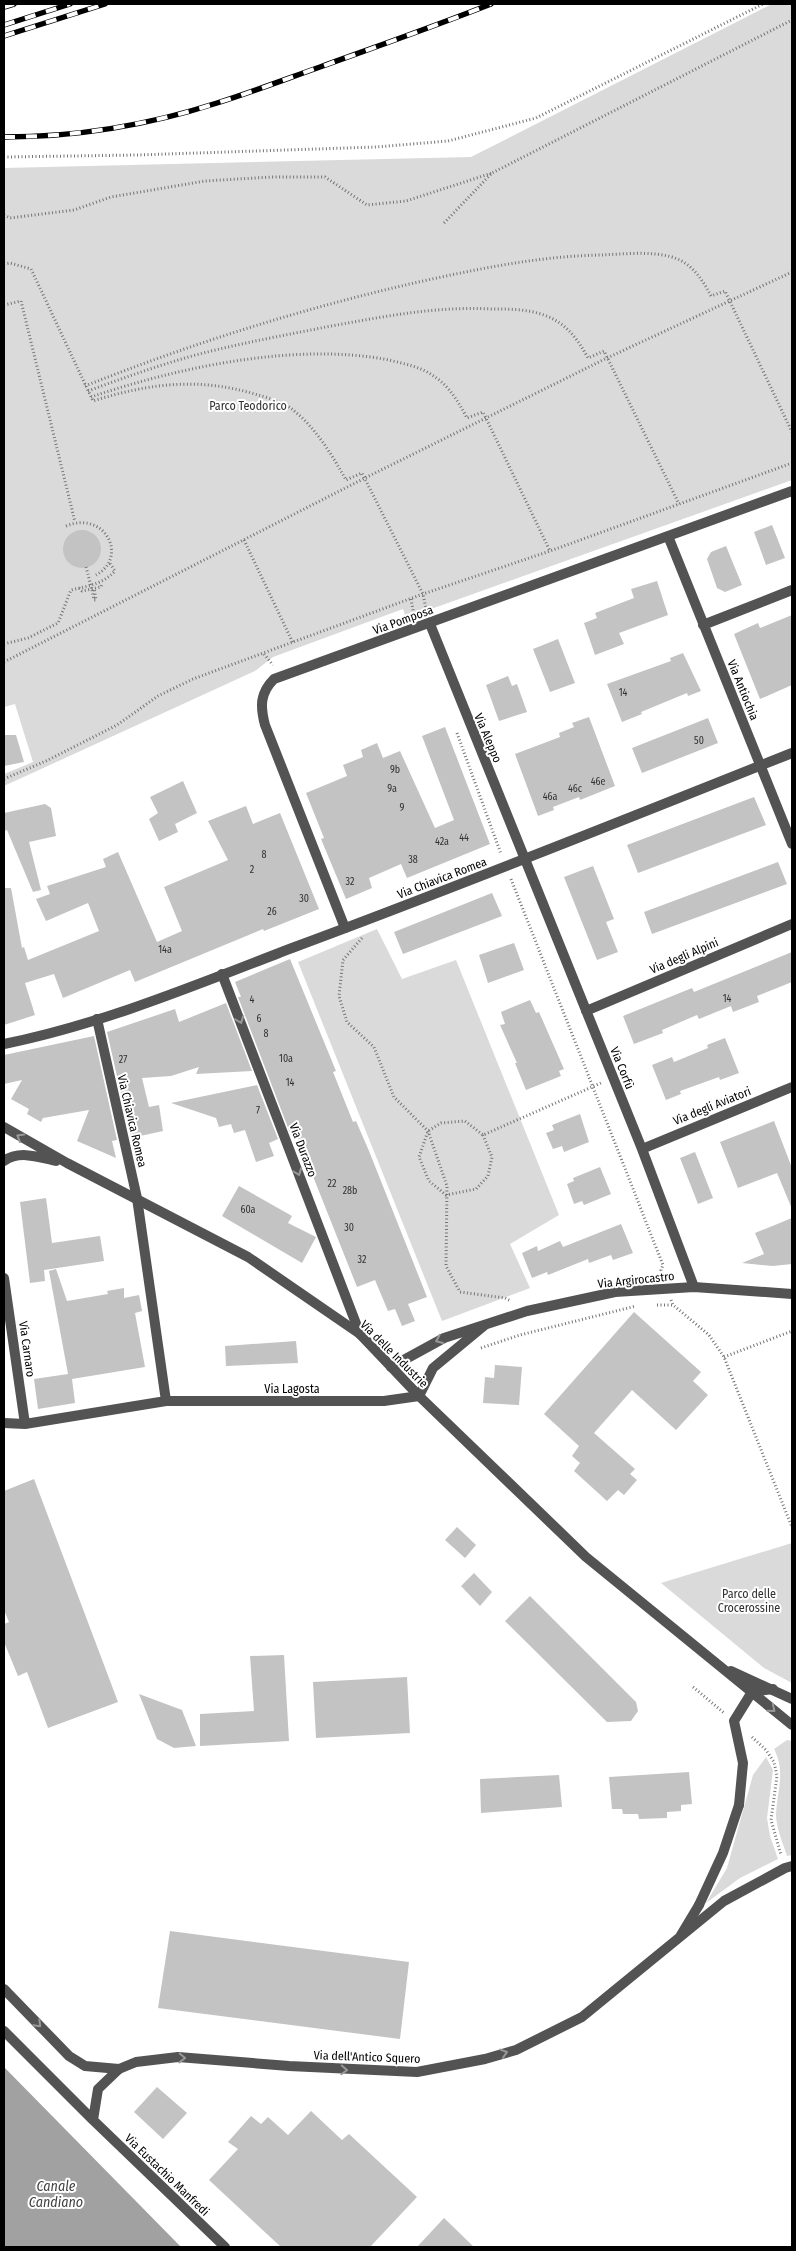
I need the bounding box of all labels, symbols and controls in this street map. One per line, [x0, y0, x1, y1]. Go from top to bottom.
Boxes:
park label: Parco Teodorico [209, 399, 287, 413]
street label: Via Pomposa [371, 603, 435, 637]
street label: Via Antiochia [725, 658, 762, 722]
house number: 14 [619, 687, 628, 699]
street label: Via Aleppo [471, 711, 505, 765]
house number: 50 [694, 735, 704, 747]
house number: 9b [390, 764, 400, 776]
house number: 46e [591, 776, 605, 788]
house number: 9a [387, 783, 397, 795]
house number: 46c [568, 783, 583, 795]
house number: 46a [543, 791, 557, 803]
house number: 9 [400, 802, 405, 814]
house number: 44 [459, 832, 469, 844]
house number: 42a [435, 836, 449, 848]
house number: 8 [262, 849, 267, 861]
street label: Via Chiavica Romea [395, 854, 489, 901]
house number: 38 [408, 854, 418, 866]
house number: 2 [250, 864, 255, 876]
house number: 32 [346, 876, 355, 888]
house number: 30 [299, 893, 309, 905]
house number: 26 [267, 906, 277, 918]
street label: Via degli Alpini [648, 935, 720, 977]
house number: 14a [158, 944, 172, 956]
house number: 14 [723, 993, 732, 1005]
house number: 4 [250, 994, 255, 1006]
house number: 6 [257, 1013, 262, 1025]
one-way arrow [234, 1015, 244, 1024]
house number: 8 [264, 1028, 269, 1040]
street label: Via Corfù [607, 1045, 637, 1091]
house number: 10a [279, 1053, 293, 1065]
house number: 27 [119, 1054, 127, 1066]
street label: Via Chiavica Romea [115, 1073, 149, 1169]
house number: 14 [286, 1077, 295, 1089]
street label: Via degli Aviatori [671, 1084, 753, 1128]
house number: 7 [256, 1105, 260, 1117]
street label: Via Durazzo [286, 1121, 320, 1179]
one-way arrow [16, 1133, 25, 1143]
one-way arrow [292, 1167, 302, 1176]
house number: 22 [328, 1178, 337, 1190]
house number: 28b [343, 1185, 357, 1197]
house number: 60a [240, 1204, 256, 1216]
house number: 30 [344, 1222, 354, 1234]
house number: 32 [358, 1254, 367, 1266]
street label: Via Argirocastro [597, 1269, 675, 1291]
street label: Via delle Industrie [357, 1317, 431, 1391]
street label: Via Carnaro [16, 1320, 38, 1378]
one-way arrow [435, 1334, 444, 1345]
street label: Via Lagosta [264, 1382, 320, 1396]
park label: Parco delle Crocerossine [718, 1587, 780, 1615]
one-way arrow [767, 1703, 776, 1712]
one-way arrow [32, 2018, 41, 2027]
street label: Via dell'Antico Squero [313, 2048, 421, 2066]
one-way arrow [500, 2049, 508, 2059]
one-way arrow [178, 2052, 186, 2063]
one-way arrow [340, 2064, 348, 2075]
street label: Via Eustachio Manfredi [122, 2131, 212, 2219]
water label: Canale Candiano [29, 2178, 83, 2211]

